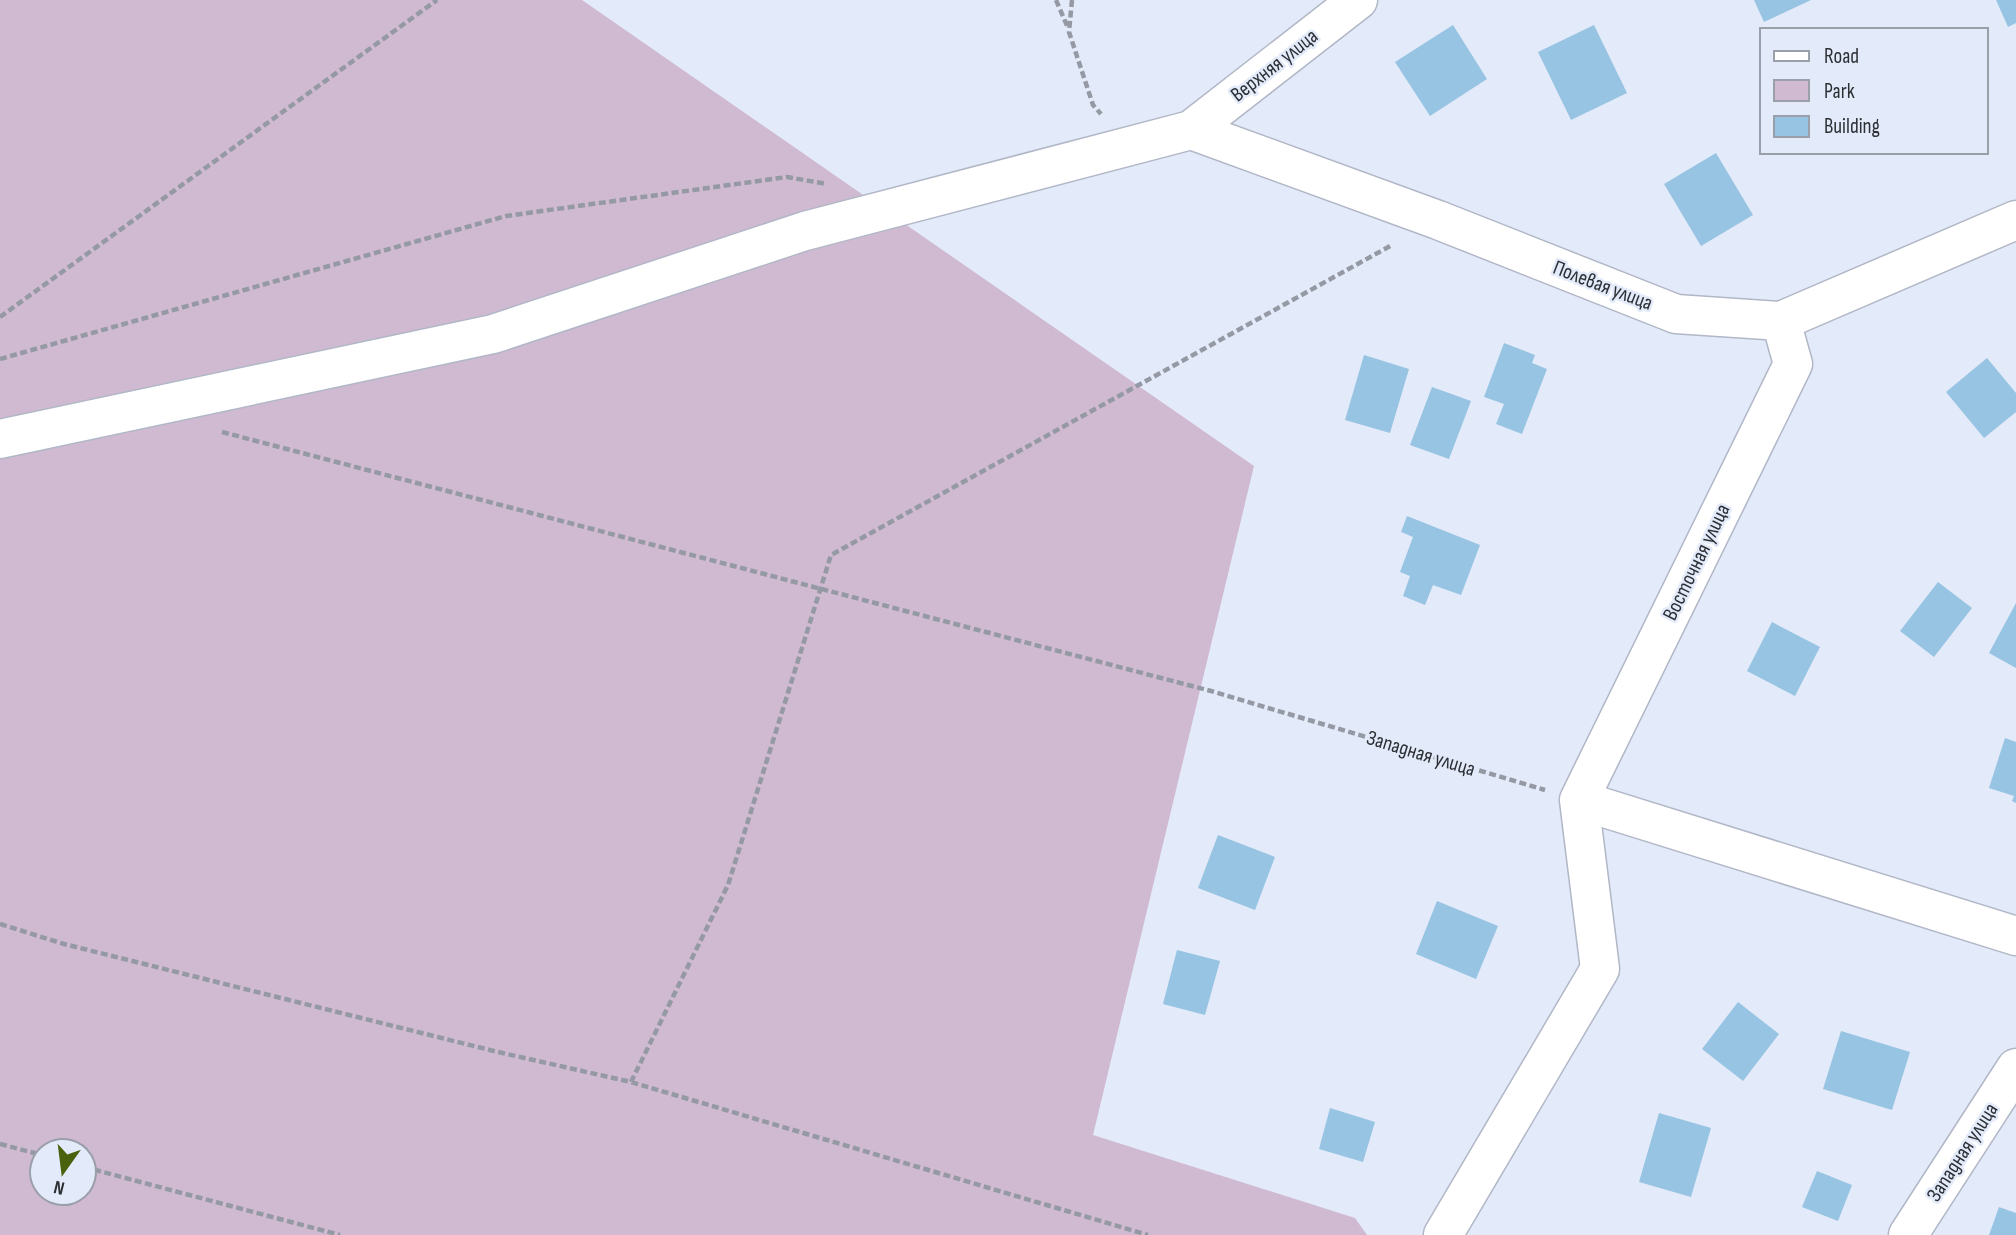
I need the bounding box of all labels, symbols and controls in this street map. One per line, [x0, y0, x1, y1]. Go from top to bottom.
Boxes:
street label: Верхняя улица [1226, 24, 1323, 107]
legend [1760, 28, 1988, 154]
text: Road [1824, 44, 1859, 69]
text: Park [1824, 79, 1855, 104]
text: Building [1824, 114, 1880, 139]
street label: Полевая улица [1550, 255, 1656, 316]
street label: Восточная улица [1658, 500, 1735, 624]
street label: Западная улица [1363, 725, 1478, 782]
street label: Западная улица [1921, 1098, 2004, 1206]
north arrow [28, 1137, 98, 1207]
text: N [52, 1175, 67, 1199]

